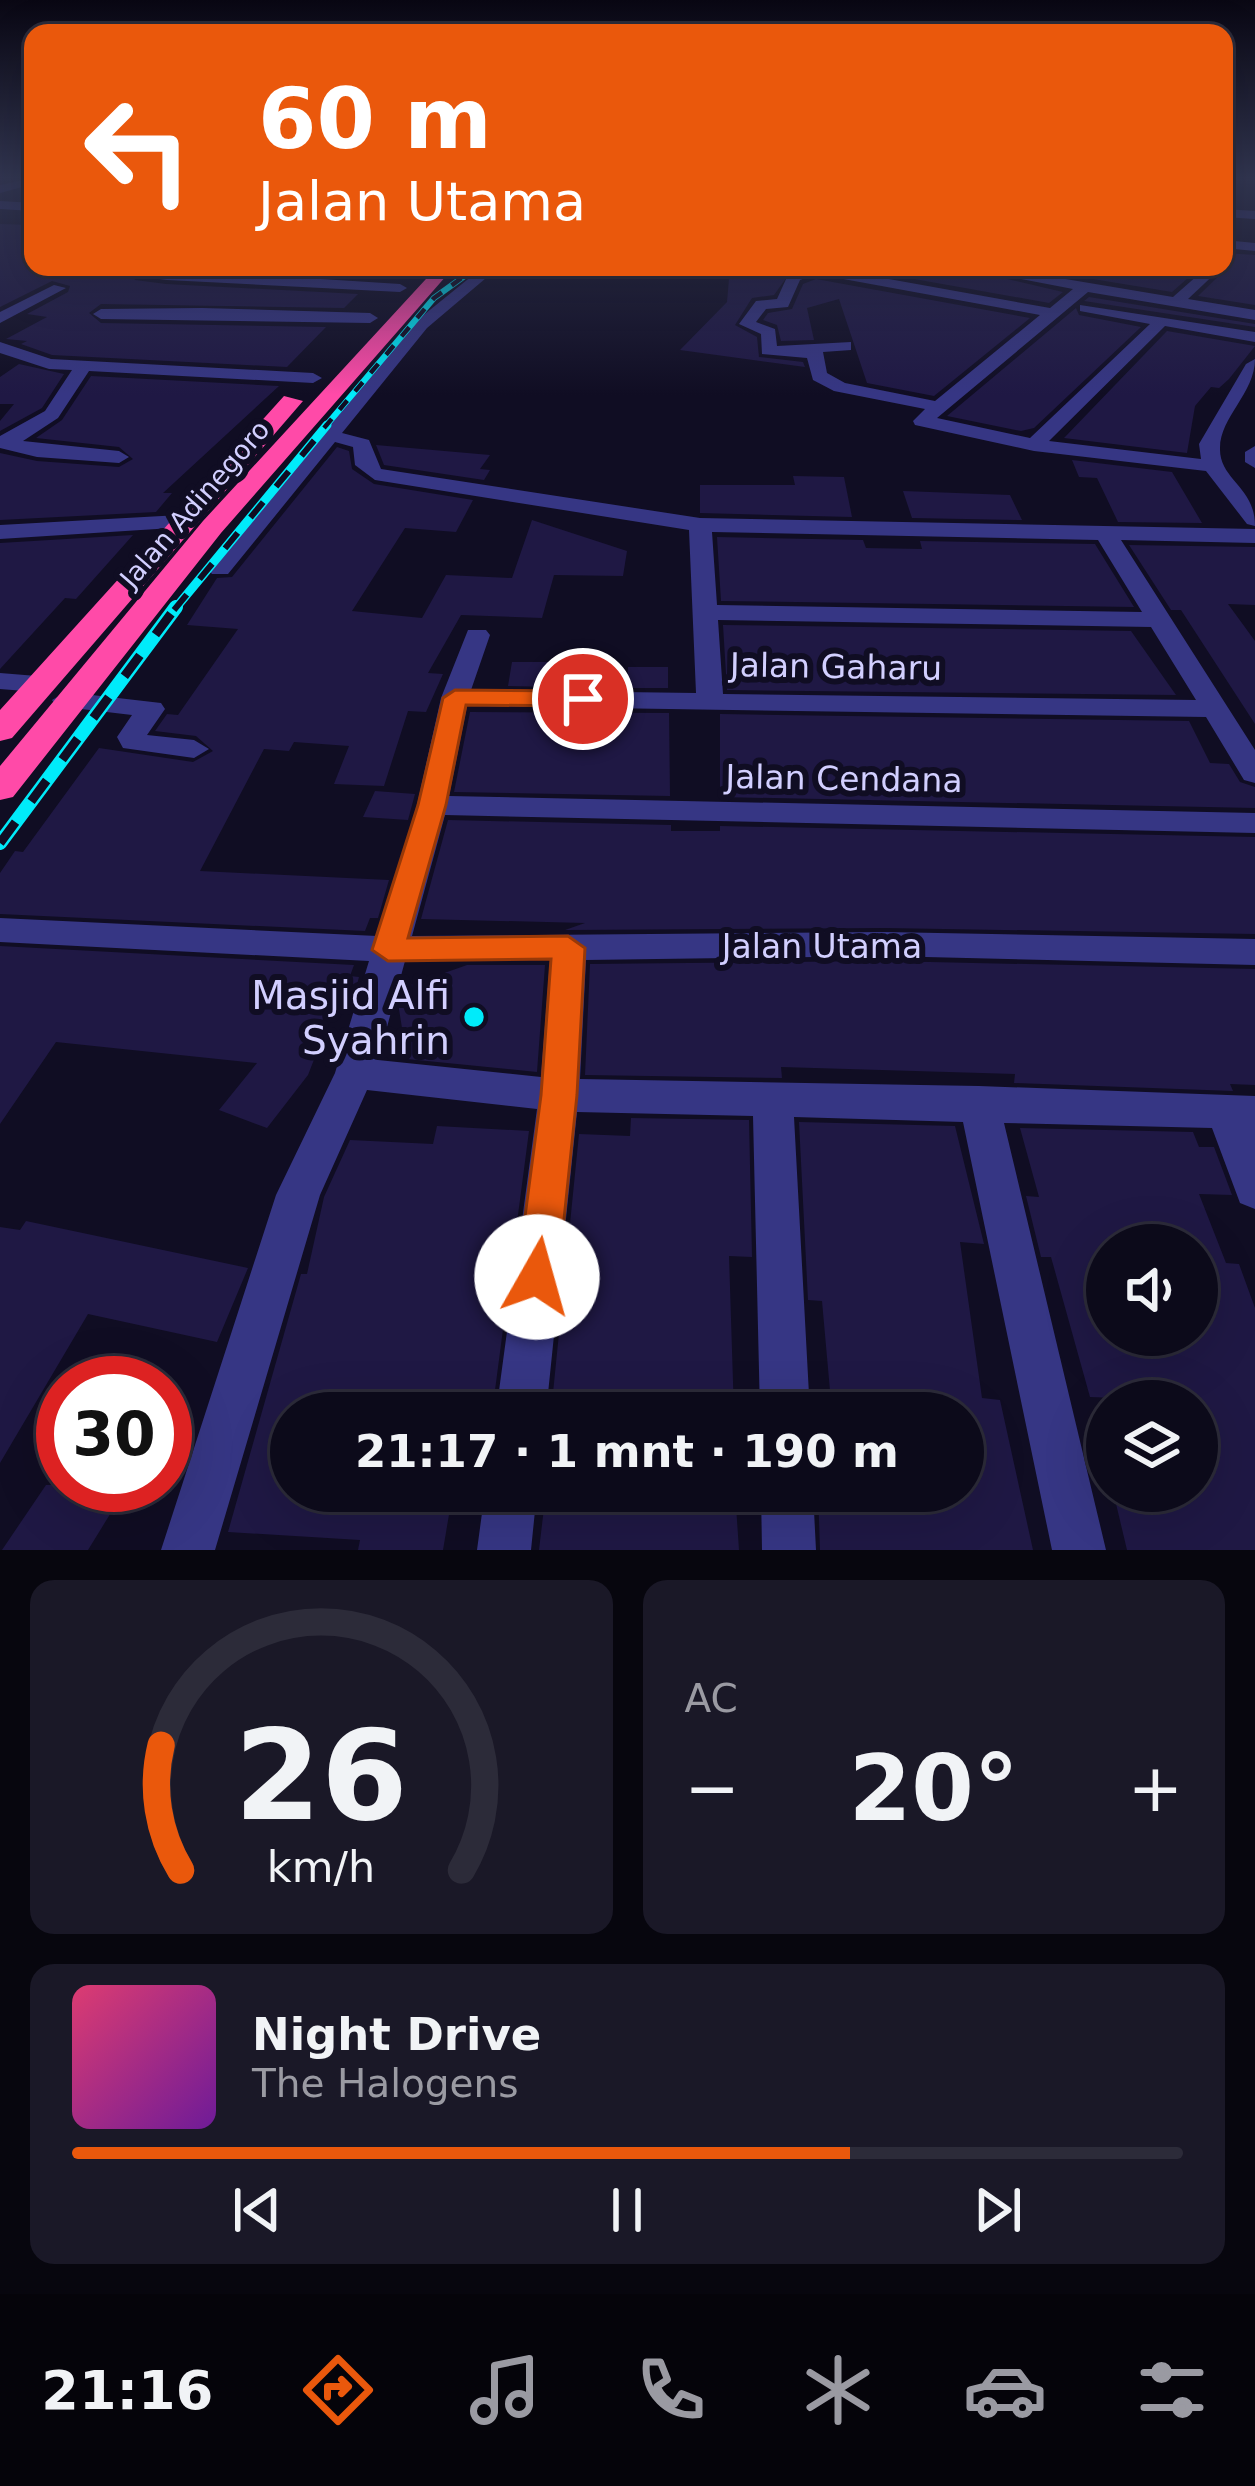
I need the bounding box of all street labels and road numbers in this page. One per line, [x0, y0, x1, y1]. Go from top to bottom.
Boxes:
street label: Jalan Adinegoro [112, 414, 276, 595]
street label: Jalan Gaharu [728, 645, 942, 688]
street label: Jalan Cendana [723, 757, 963, 800]
street label: Jalan Utama [720, 927, 922, 966]

